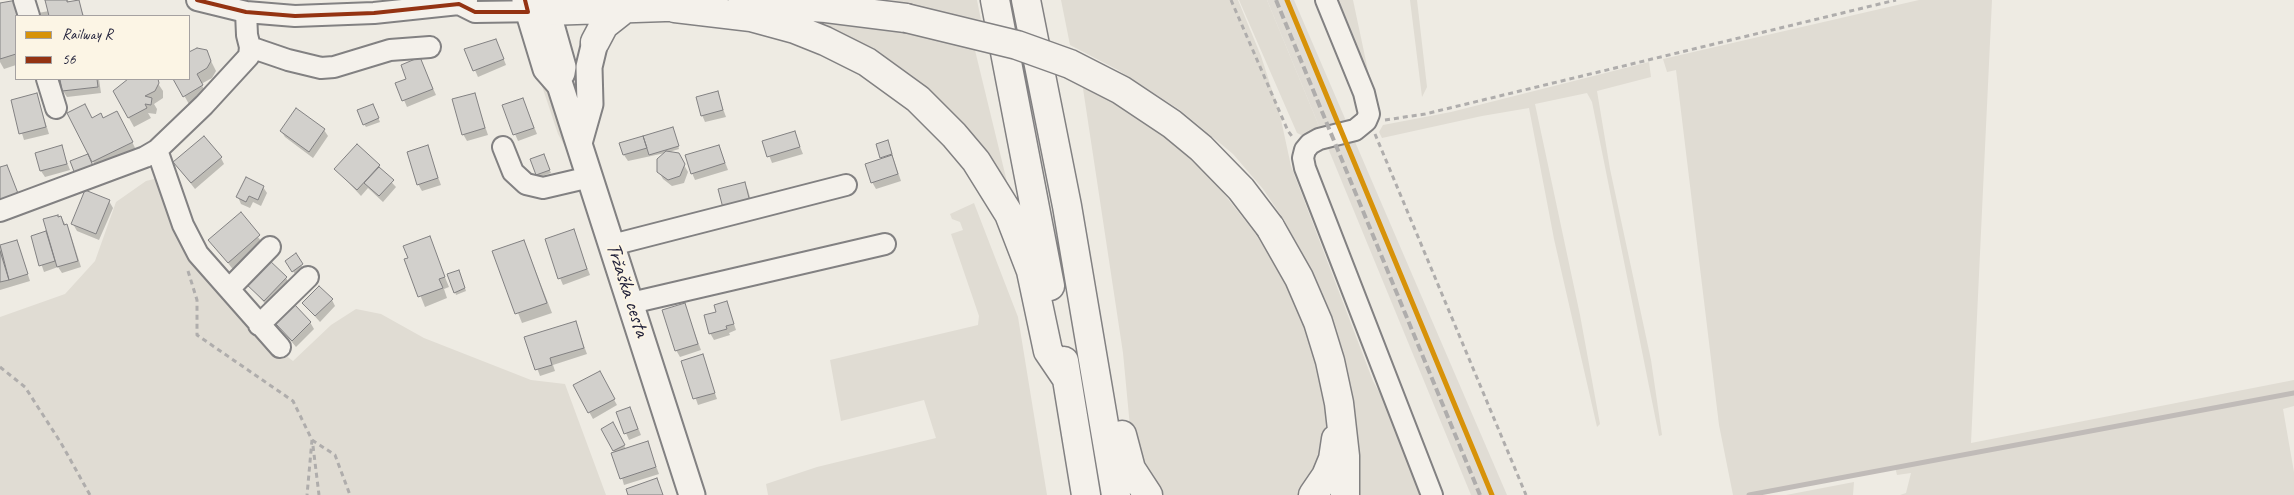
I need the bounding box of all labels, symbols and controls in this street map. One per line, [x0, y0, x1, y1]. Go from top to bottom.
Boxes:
legend [15, 15, 190, 80]
text: Railway R [62, 25, 113, 44]
text: 56 [62, 50, 76, 69]
street label: Tržaška cesta [600, 240, 654, 340]

